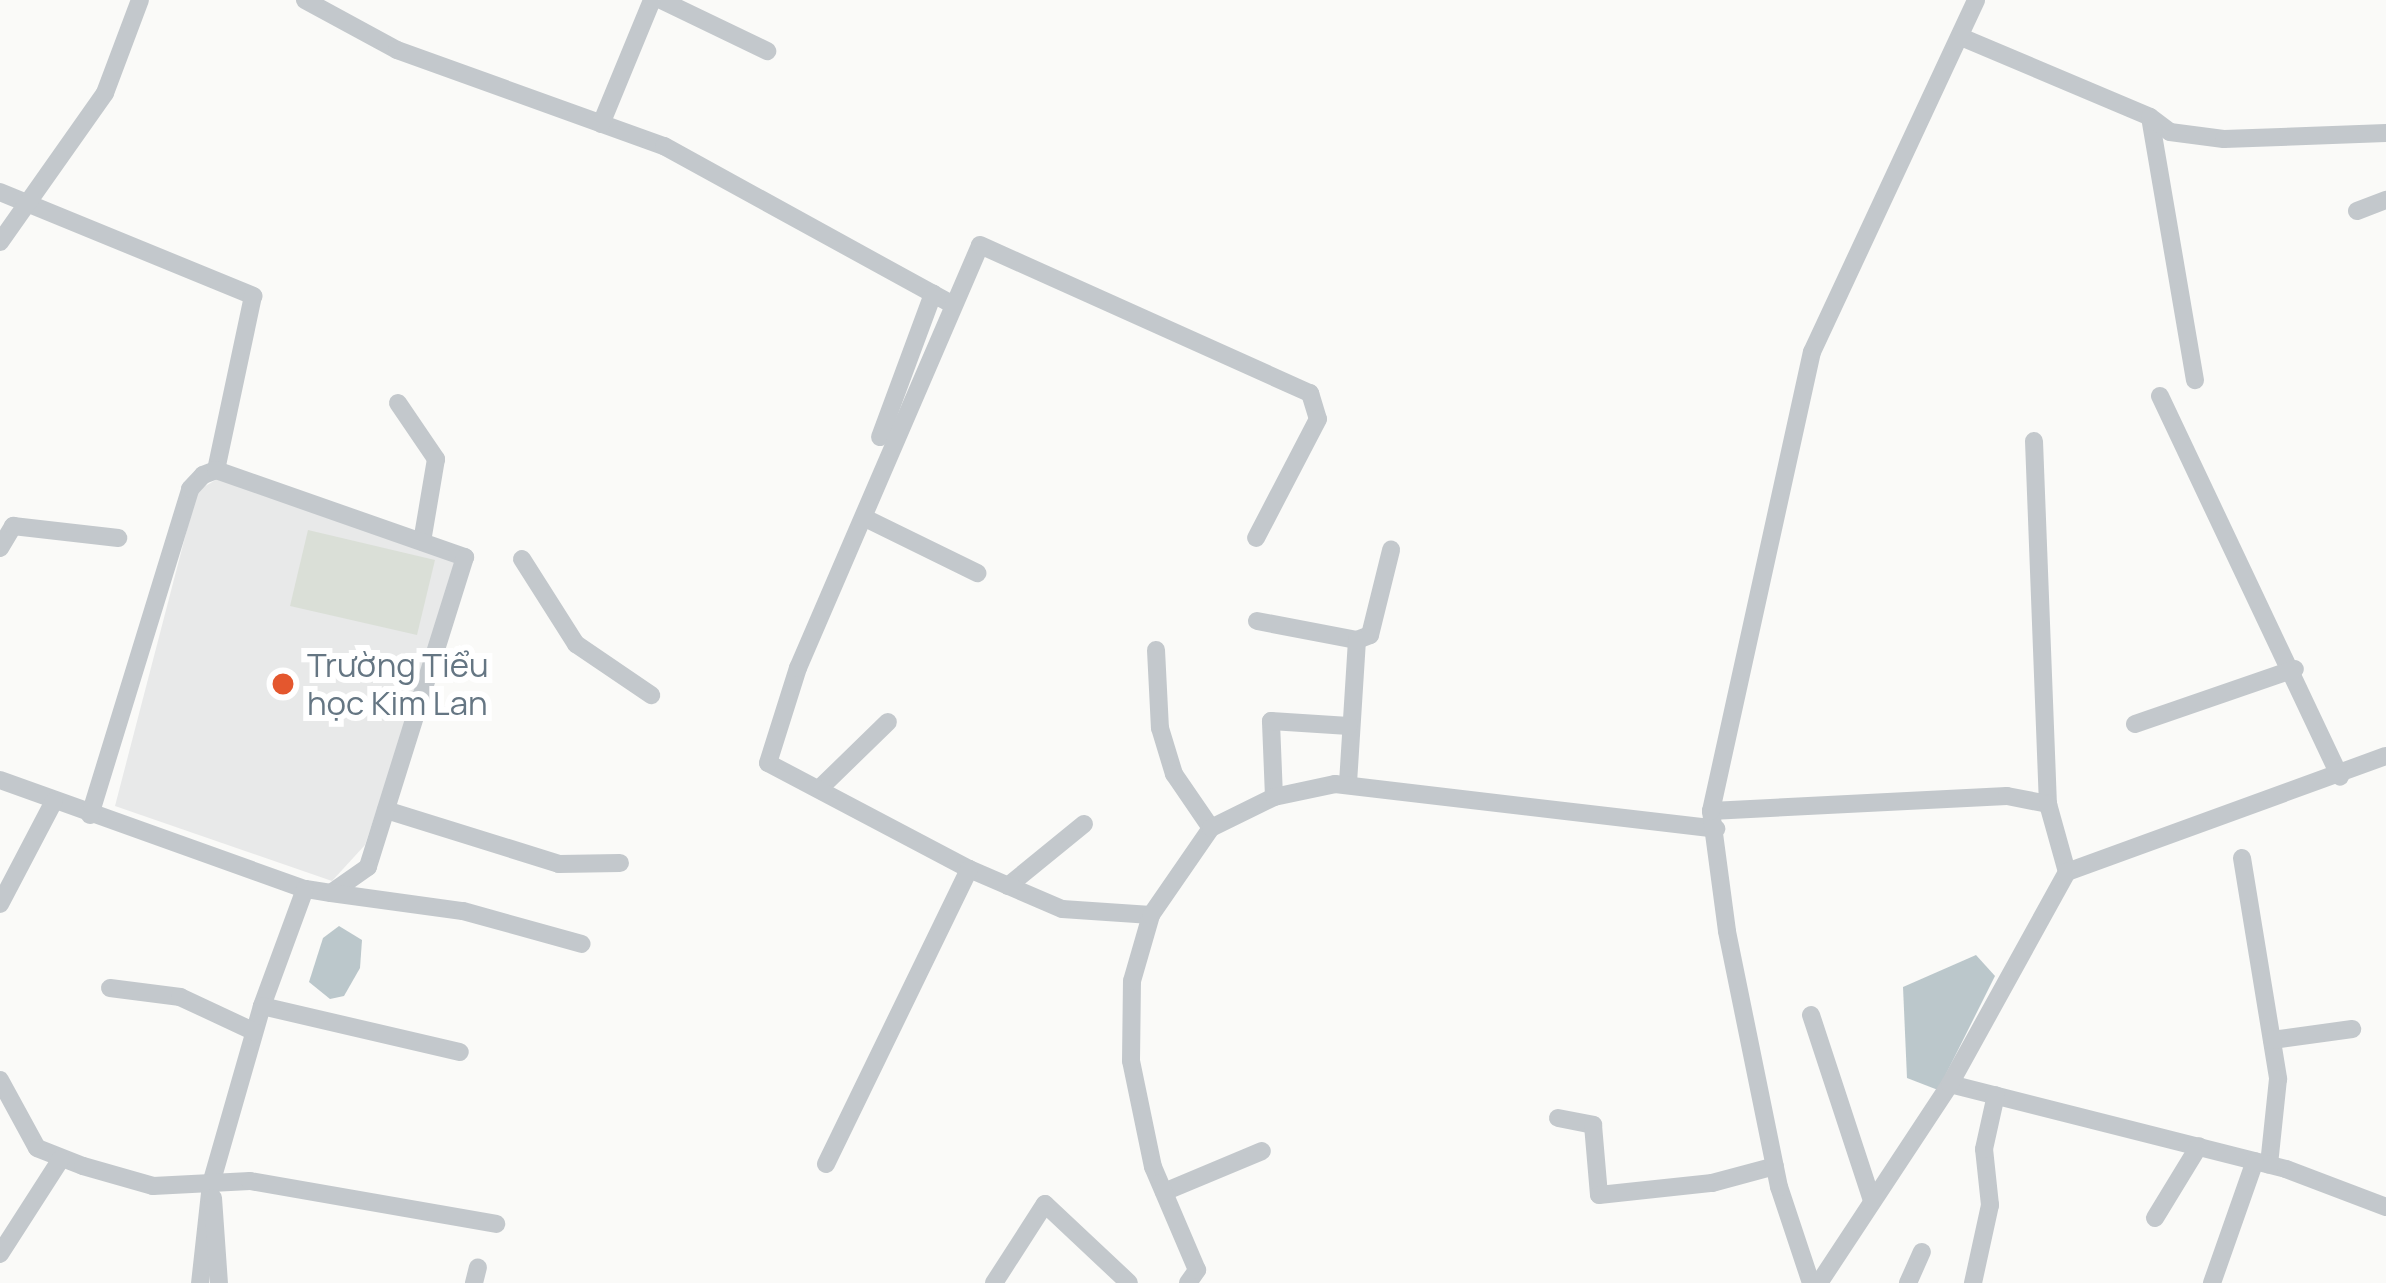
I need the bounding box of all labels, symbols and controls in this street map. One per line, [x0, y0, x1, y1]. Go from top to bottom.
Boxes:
place label: Trường Tiểu học Kim Lan [307, 645, 489, 723]
marker: Trường Tiểu học Kim Lan [270, 671, 296, 697]

